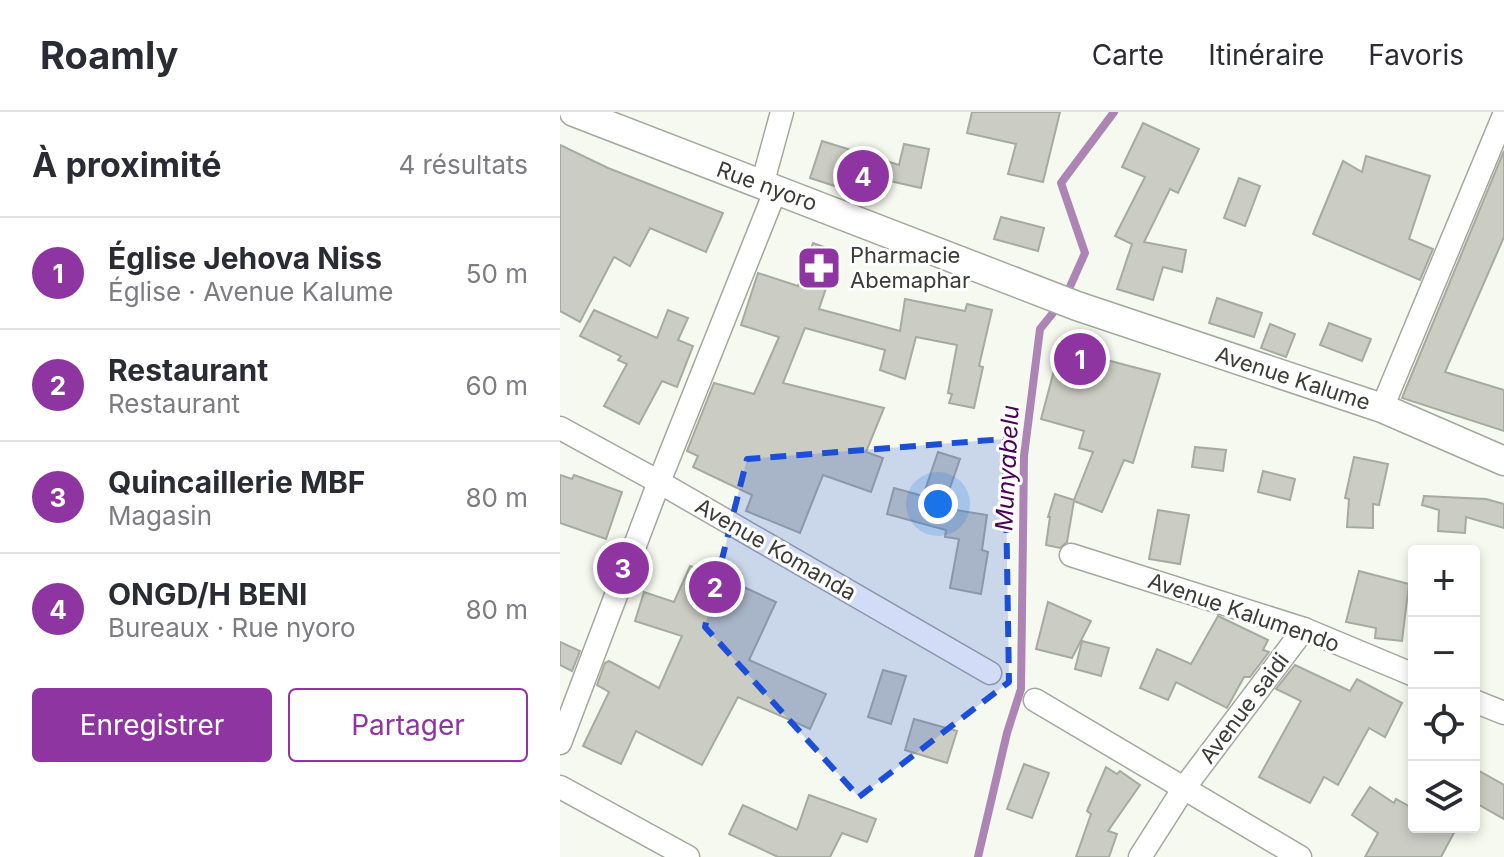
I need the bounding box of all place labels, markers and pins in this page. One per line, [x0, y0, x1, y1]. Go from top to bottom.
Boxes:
pin: 4 [837, 146, 889, 206]
place label: Pharmacie Abemaphar [850, 242, 970, 293]
pharmacy icon: Pharmacie Abemaphar [795, 244, 843, 292]
pin: 1 [1054, 329, 1106, 389]
pin: 3 [597, 538, 649, 598]
pin: 2 [689, 557, 741, 617]

